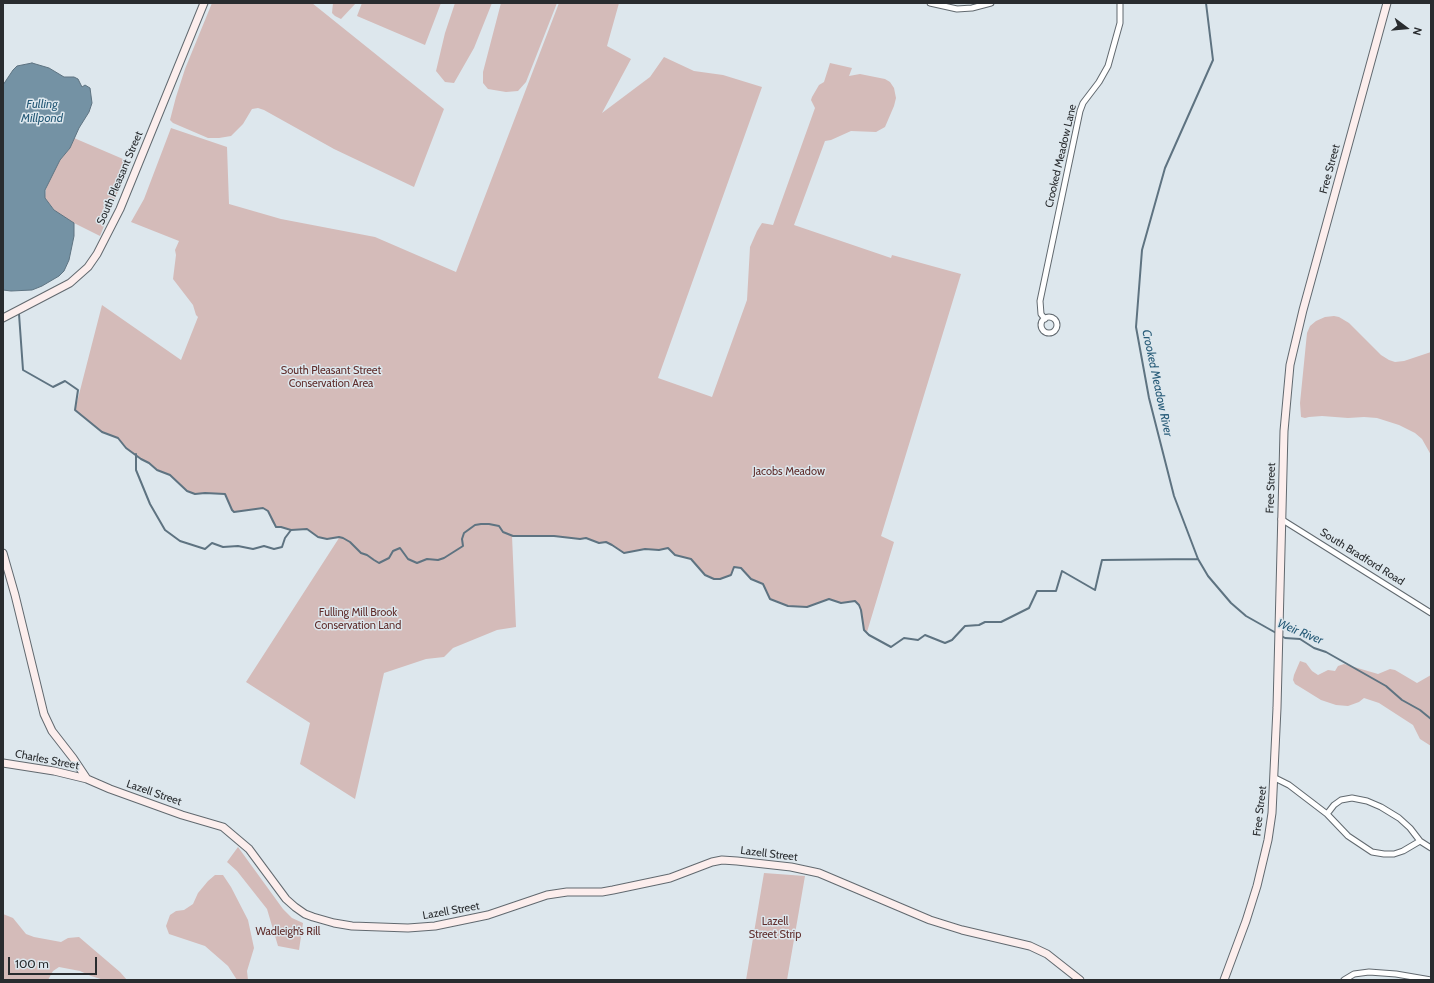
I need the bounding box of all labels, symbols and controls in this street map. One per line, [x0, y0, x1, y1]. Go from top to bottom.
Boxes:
north arrow [1386, 8, 1426, 48]
text: N [1410, 26, 1425, 37]
water label: Fulling Millpond [21, 97, 63, 125]
street label: Crooked Meadow Lane [1043, 103, 1079, 209]
street label: South Pleasant Street [94, 129, 146, 227]
street label: Free Street [1317, 143, 1343, 195]
water label: Crooked Meadow River [1139, 328, 1175, 438]
park label: South Pleasant Street Conservation Area [281, 364, 381, 390]
street label: Free Street [1264, 462, 1278, 514]
park label: Jacobs Meadow [753, 465, 825, 479]
street label: South Bradford Road [1317, 526, 1407, 588]
park label: Fulling Mill Brook Conservation Land [315, 606, 401, 632]
water label: Weir River [1275, 616, 1325, 648]
street label: Charles Street [14, 747, 80, 773]
street label: Lazell Street [125, 777, 183, 809]
street label: Free Street [1250, 785, 1270, 837]
street label: Lazell Street [740, 844, 798, 864]
street label: Lazell Street [422, 900, 480, 922]
park label: Lazell Street Strip [749, 915, 801, 941]
park label: Wadleigh’s Rill [256, 925, 320, 939]
scale bar [10, 949, 99, 975]
text: 100 m [15, 956, 49, 971]

